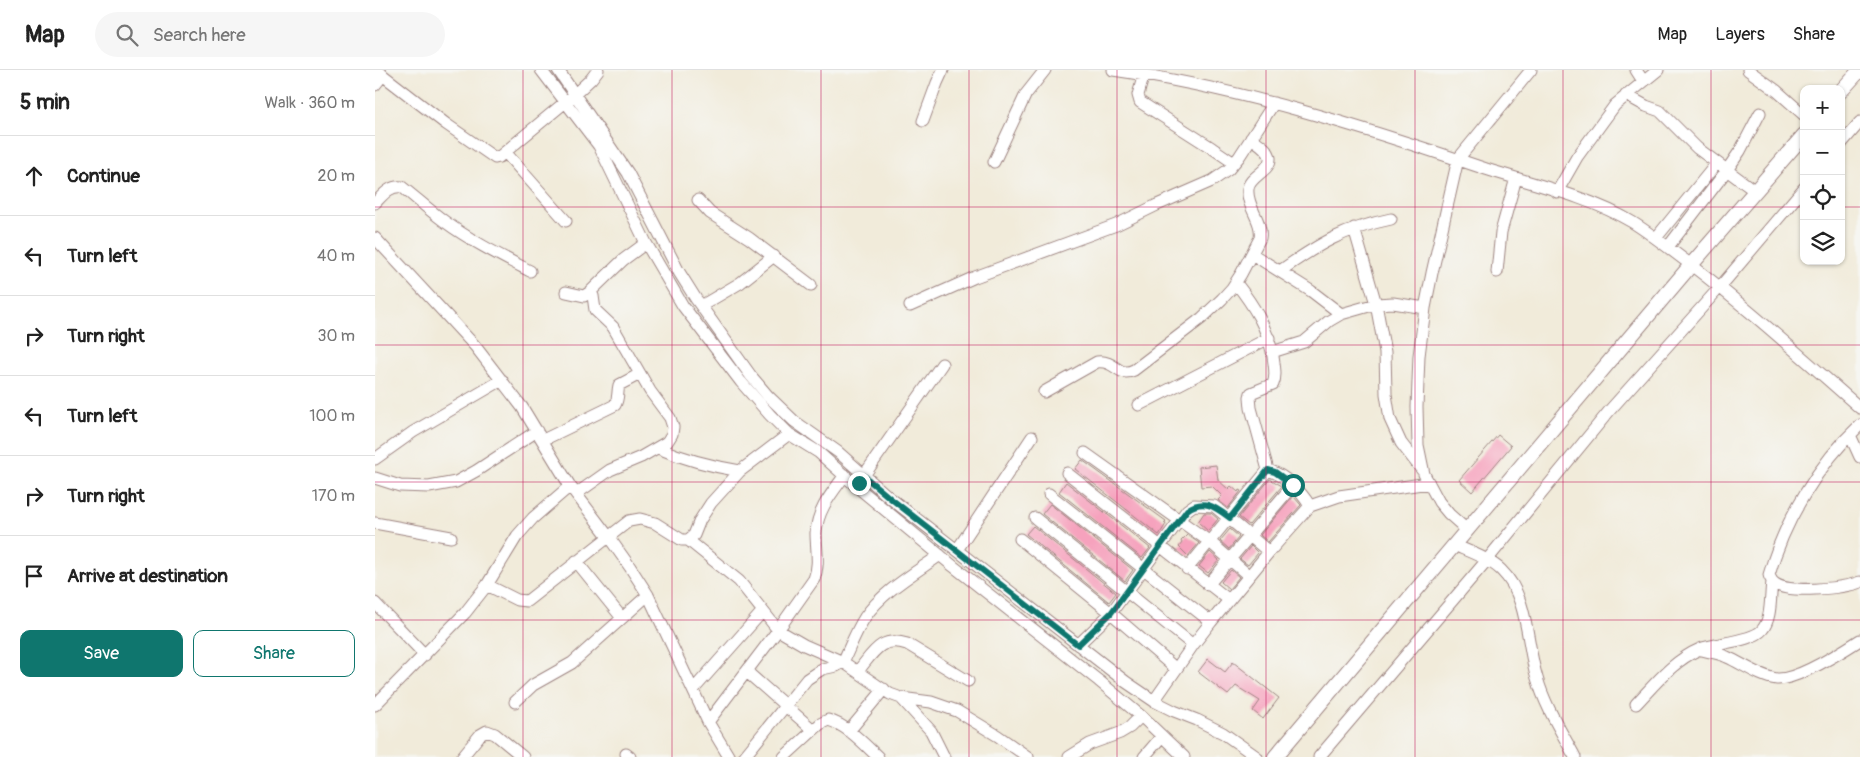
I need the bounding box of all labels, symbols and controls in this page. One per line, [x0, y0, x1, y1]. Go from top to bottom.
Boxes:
search box [95, 12, 445, 57]
text: Map [25, 20, 65, 49]
icon: search [113, 21, 141, 49]
text: Search here [153, 23, 246, 47]
text: Map [1658, 23, 1687, 46]
text: Layers [1715, 23, 1765, 46]
text: Share [1793, 23, 1835, 46]
map controls [1800, 85, 1845, 265]
button: + [1800, 85, 1845, 130]
text: 5 min [20, 89, 70, 116]
text: Walk · 360 m [264, 93, 355, 113]
button: − [1800, 130, 1845, 175]
icon: ahead [20, 162, 48, 190]
text: Continue [67, 164, 140, 188]
text: 20 m [317, 166, 355, 186]
button: locate [1800, 175, 1845, 220]
button: layers [1800, 220, 1845, 265]
icon: left [20, 242, 48, 270]
text: Turn left [67, 244, 137, 268]
text: 40 m [317, 246, 355, 266]
icon: right [20, 322, 48, 350]
text: Turn right [67, 324, 145, 348]
text: 30 m [317, 326, 355, 346]
icon: left [20, 402, 48, 430]
text: Turn left [67, 404, 137, 428]
text: 100 m [309, 406, 355, 426]
route end [848, 472, 871, 495]
route start [1282, 474, 1305, 497]
icon: right [20, 482, 48, 510]
text: Turn right [67, 484, 145, 508]
text: 170 m [312, 486, 355, 506]
icon: arrive [20, 562, 48, 590]
text: Arrive at destination [67, 564, 228, 588]
button: Save [20, 630, 183, 677]
button: Share [193, 630, 355, 677]

